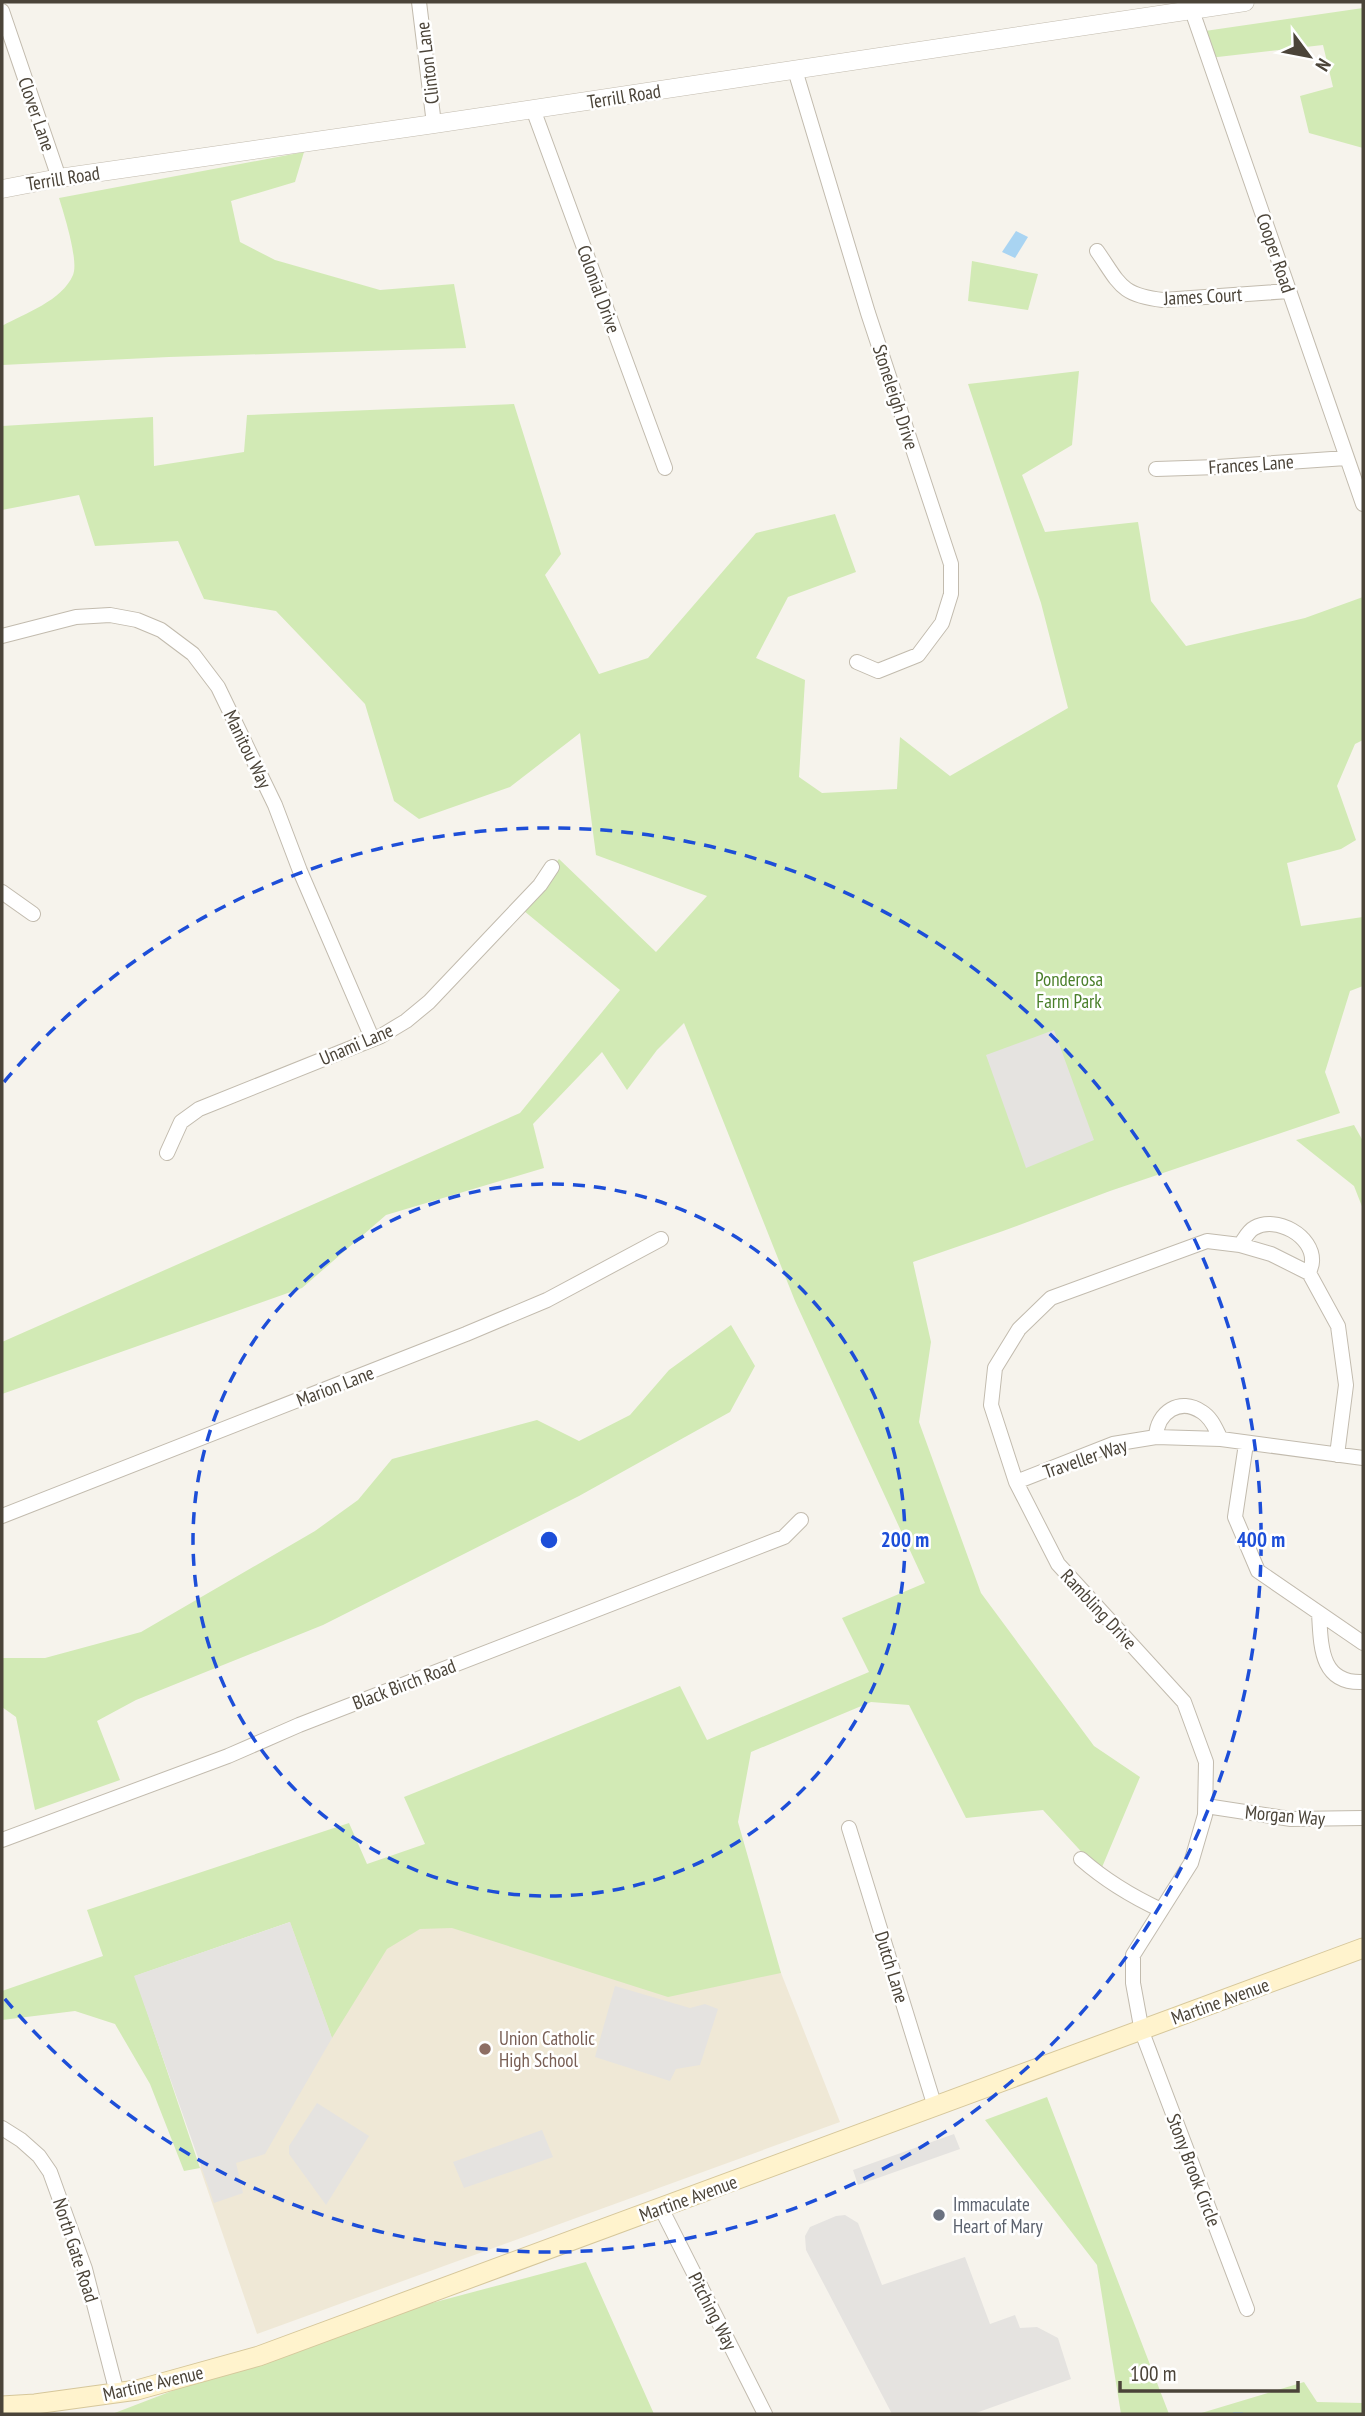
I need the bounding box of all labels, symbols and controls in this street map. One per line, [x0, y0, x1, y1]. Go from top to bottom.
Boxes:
street label: Clinton Lane [410, 20, 444, 105]
north arrow [1274, 21, 1344, 91]
text: N [1311, 54, 1336, 76]
street label: Clover Lane [13, 74, 61, 154]
street label: Terrill Road [585, 78, 663, 114]
street label: Terrill Road [24, 160, 102, 196]
street label: Cooper Road [1251, 210, 1301, 296]
street label: Colonial Drive [572, 242, 626, 336]
street label: James Court [1162, 282, 1244, 310]
street label: Stoneleigh Drive [868, 341, 924, 453]
street label: Frances Lane [1208, 449, 1294, 479]
street label: Manitou Way [219, 706, 278, 793]
park label: Ponderosa Farm Park [1035, 967, 1103, 1013]
street label: Unami Lane [316, 1018, 397, 1070]
street label: Marion Lane [293, 1360, 377, 1412]
street label: Traveller Way [1040, 1432, 1131, 1484]
text: 200 m [881, 1526, 929, 1553]
text: 400 m [1237, 1526, 1285, 1553]
centre of rings [537, 1528, 561, 1552]
street label: Rambling Drive [1056, 1564, 1142, 1654]
street label: Black Birch Road [349, 1653, 459, 1715]
street label: Morgan Way [1244, 1800, 1327, 1831]
street label: Dutch Lane [870, 1928, 914, 2006]
street label: Martine Avenue [1168, 1972, 1272, 2030]
place label: Union Catholic High School [499, 2026, 595, 2072]
marker: Union Catholic High School [477, 2041, 493, 2057]
street label: Stony Brook Circle [1161, 2110, 1227, 2230]
street label: Martine Avenue [636, 2169, 740, 2227]
place label: Immaculate Heart of Mary [953, 2192, 1043, 2238]
street label: North Gate Road [48, 2195, 104, 2305]
marker: Immaculate Heart of Mary [931, 2207, 947, 2223]
street label: Pitching Way [683, 2268, 743, 2355]
scale bar [1120, 2350, 1298, 2394]
street label: Martine Avenue [100, 2360, 206, 2406]
text: 100 m [1130, 2360, 1176, 2387]

